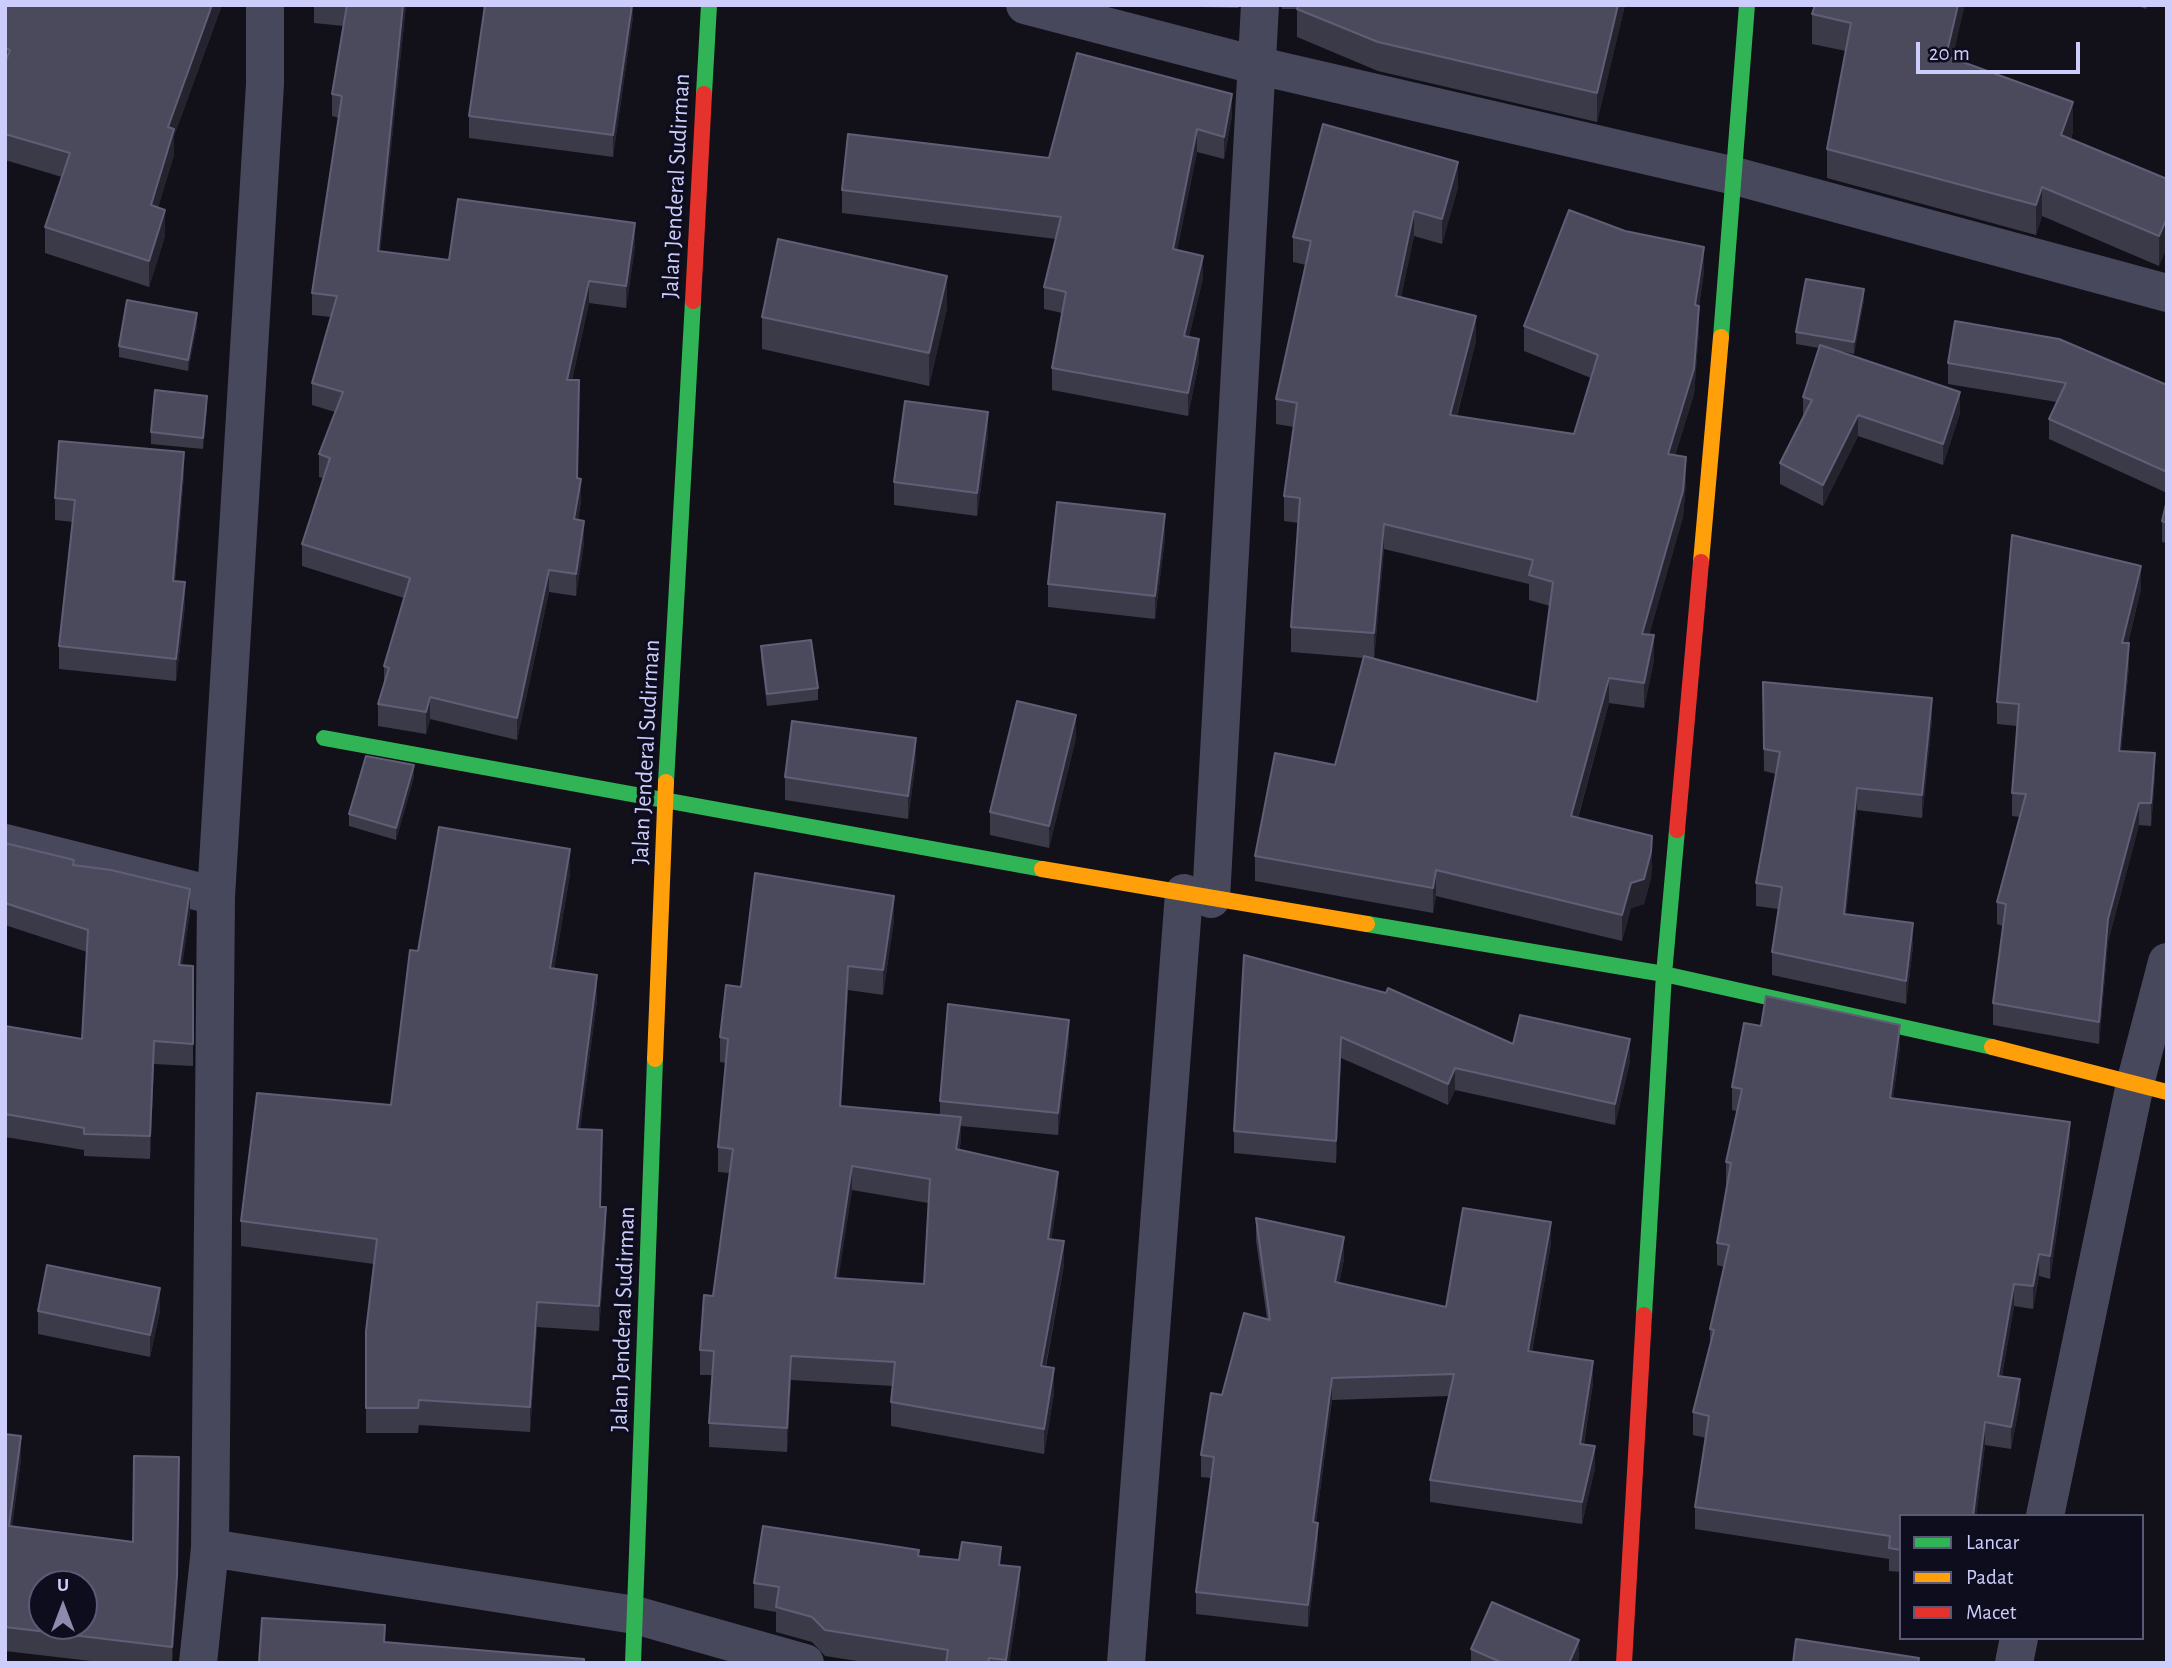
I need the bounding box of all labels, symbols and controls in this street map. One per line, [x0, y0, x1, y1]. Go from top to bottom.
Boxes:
scale bar [1920, 28, 2084, 72]
text: 20 m [1929, 43, 1970, 64]
street label: Jalan Jenderal Sudirman [656, 73, 696, 299]
street label: Jalan Jenderal Sudirman [626, 639, 666, 865]
street label: Jalan Jenderal Sudirman [605, 1206, 641, 1432]
legend [1899, 1514, 2144, 1640]
text: Lancar [1966, 1532, 2019, 1553]
text: Padat [1966, 1567, 2013, 1588]
north arrow [28, 1570, 98, 1640]
text: U [57, 1576, 69, 1595]
text: Macet [1966, 1602, 2017, 1623]

